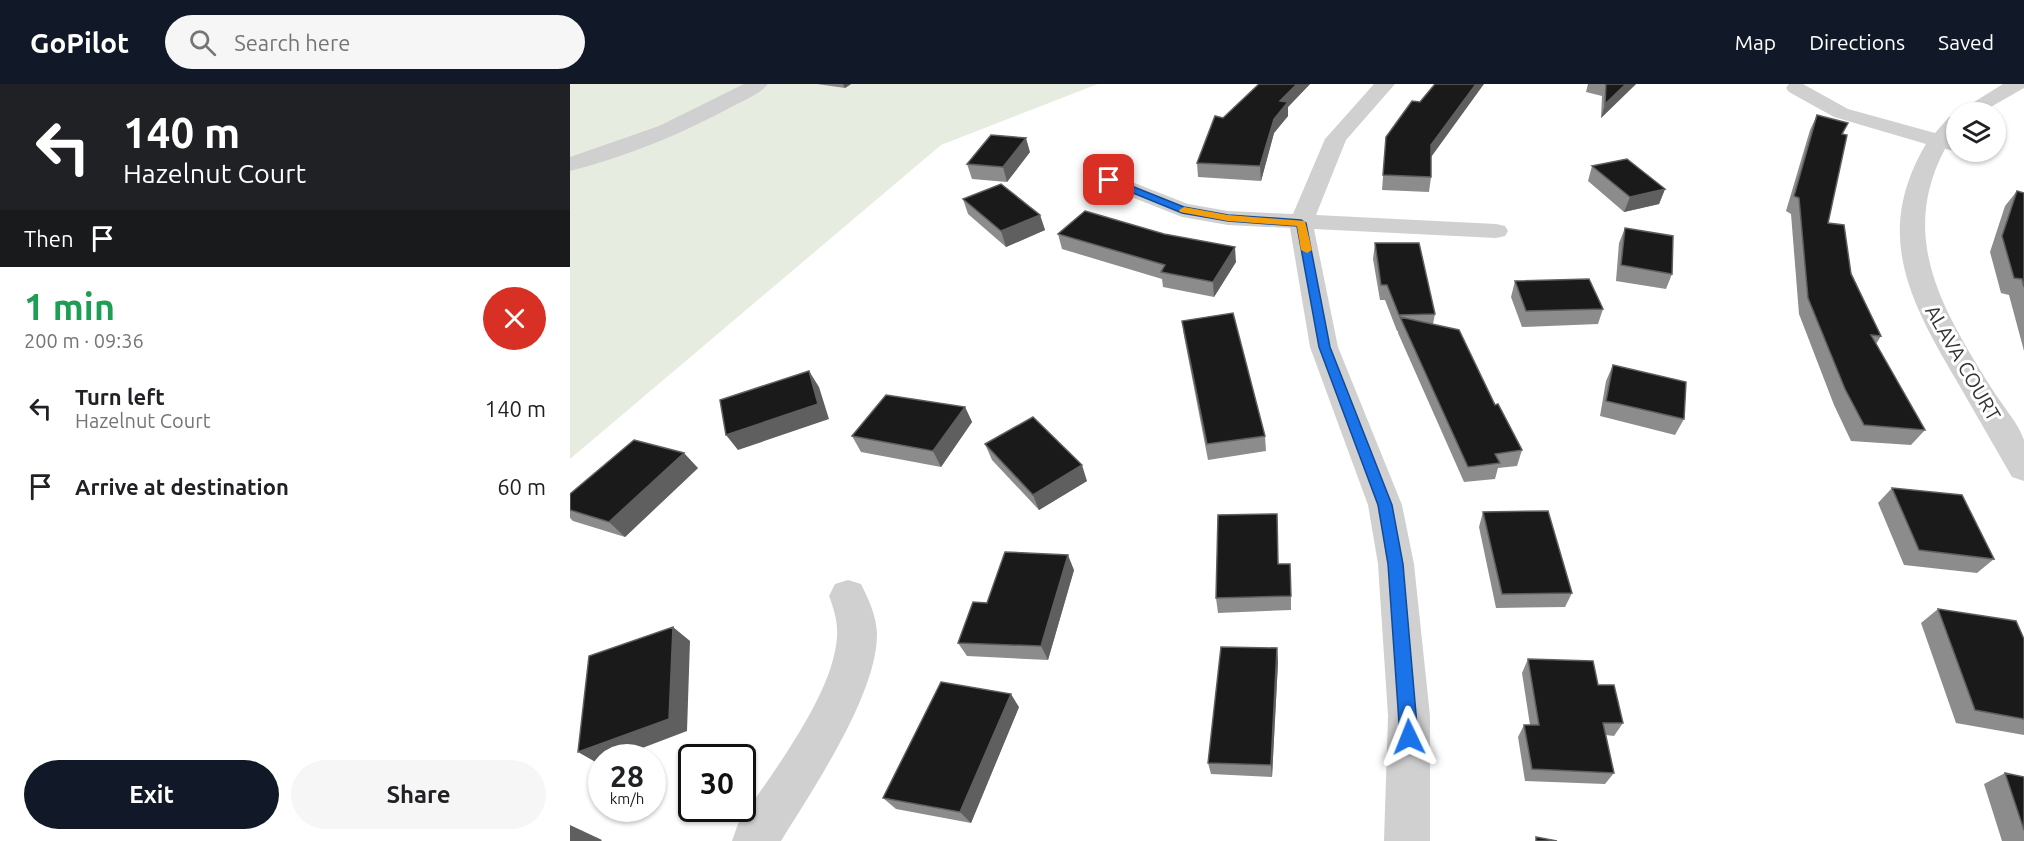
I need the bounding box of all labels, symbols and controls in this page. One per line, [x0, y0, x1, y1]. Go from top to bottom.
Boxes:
search box [165, 15, 585, 69]
icon: search [186, 26, 219, 59]
text: GoPilot [30, 27, 129, 58]
text: Search here [234, 30, 350, 55]
text: Map [1735, 30, 1776, 54]
text: Directions [1809, 30, 1905, 54]
text: Saved [1938, 30, 1994, 54]
map controls [1946, 102, 2006, 162]
button: layers [1946, 102, 2006, 162]
icon: left [24, 108, 102, 186]
text: 140 m [123, 109, 240, 156]
pin [1083, 154, 1134, 205]
text: Hazelnut Court [123, 158, 306, 188]
icon: arrive [1092, 163, 1125, 196]
icon: arrive [86, 222, 119, 255]
text: Then [24, 226, 74, 251]
text: 1 min [24, 286, 115, 327]
button: close [483, 287, 546, 350]
street label: ALAVA COURT [1921, 301, 2006, 425]
text: 200 m · 09:36 [24, 329, 144, 352]
text: Turn left [75, 384, 165, 409]
icon: left [24, 392, 57, 425]
text: 140 m [485, 396, 546, 421]
text: Hazelnut Court [75, 409, 211, 432]
icon: arrive [24, 470, 57, 503]
text: Arrive at destination [75, 474, 289, 499]
text: 60 m [497, 474, 546, 499]
position arrow [1377, 705, 1441, 769]
speed limit sign: 30 [678, 744, 756, 822]
text: 28 [610, 759, 644, 793]
button: Exit [24, 760, 279, 829]
button: Share [291, 760, 546, 829]
text: km/h [610, 790, 644, 807]

